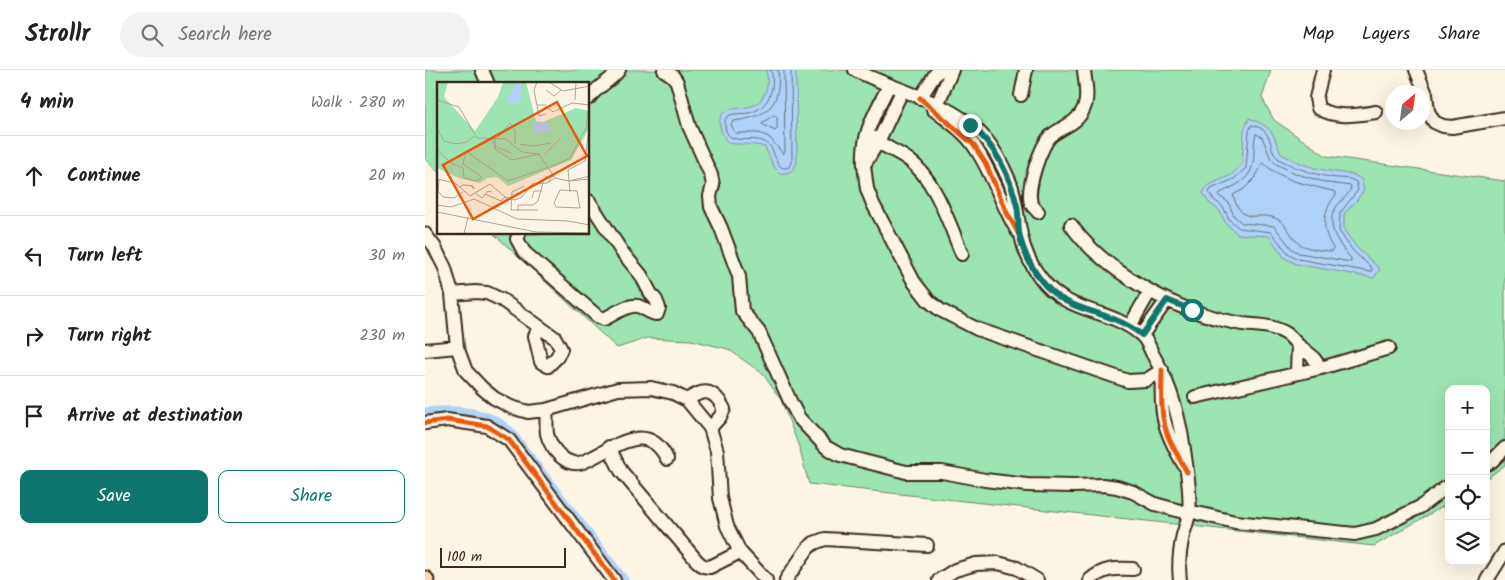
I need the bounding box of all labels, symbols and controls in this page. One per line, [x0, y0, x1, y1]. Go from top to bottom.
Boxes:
search box [120, 12, 470, 57]
text: Strollr [25, 15, 90, 54]
text: Search here [178, 20, 272, 50]
text: Map [1303, 20, 1334, 49]
text: Layers [1362, 20, 1410, 49]
text: Share [1438, 20, 1480, 49]
icon: search [138, 21, 166, 49]
inset map [437, 82, 590, 235]
north arrow [1385, 85, 1430, 130]
text: 4 min [20, 86, 74, 119]
text: Walk · 280 m [311, 90, 405, 115]
route end [959, 114, 982, 137]
text: Continue [67, 161, 140, 191]
icon: ahead [20, 162, 48, 190]
text: 20 m [369, 163, 405, 188]
text: Turn left [67, 241, 142, 271]
icon: left [20, 242, 48, 270]
text: 30 m [369, 243, 405, 268]
route start [1181, 299, 1204, 322]
text: Turn right [67, 321, 152, 351]
icon: right [20, 322, 48, 350]
text: 230 m [359, 323, 405, 348]
map controls [1445, 385, 1490, 565]
button: + [1445, 385, 1490, 430]
text: Arrive at destination [67, 401, 243, 431]
icon: arrive [20, 402, 48, 430]
button: − [1445, 430, 1490, 475]
button: Save [20, 470, 208, 523]
button: Share [218, 470, 405, 523]
button: locate [1445, 475, 1490, 520]
button: layers [1445, 520, 1490, 565]
scale bar [440, 545, 566, 568]
text: 100 m [447, 546, 482, 568]

